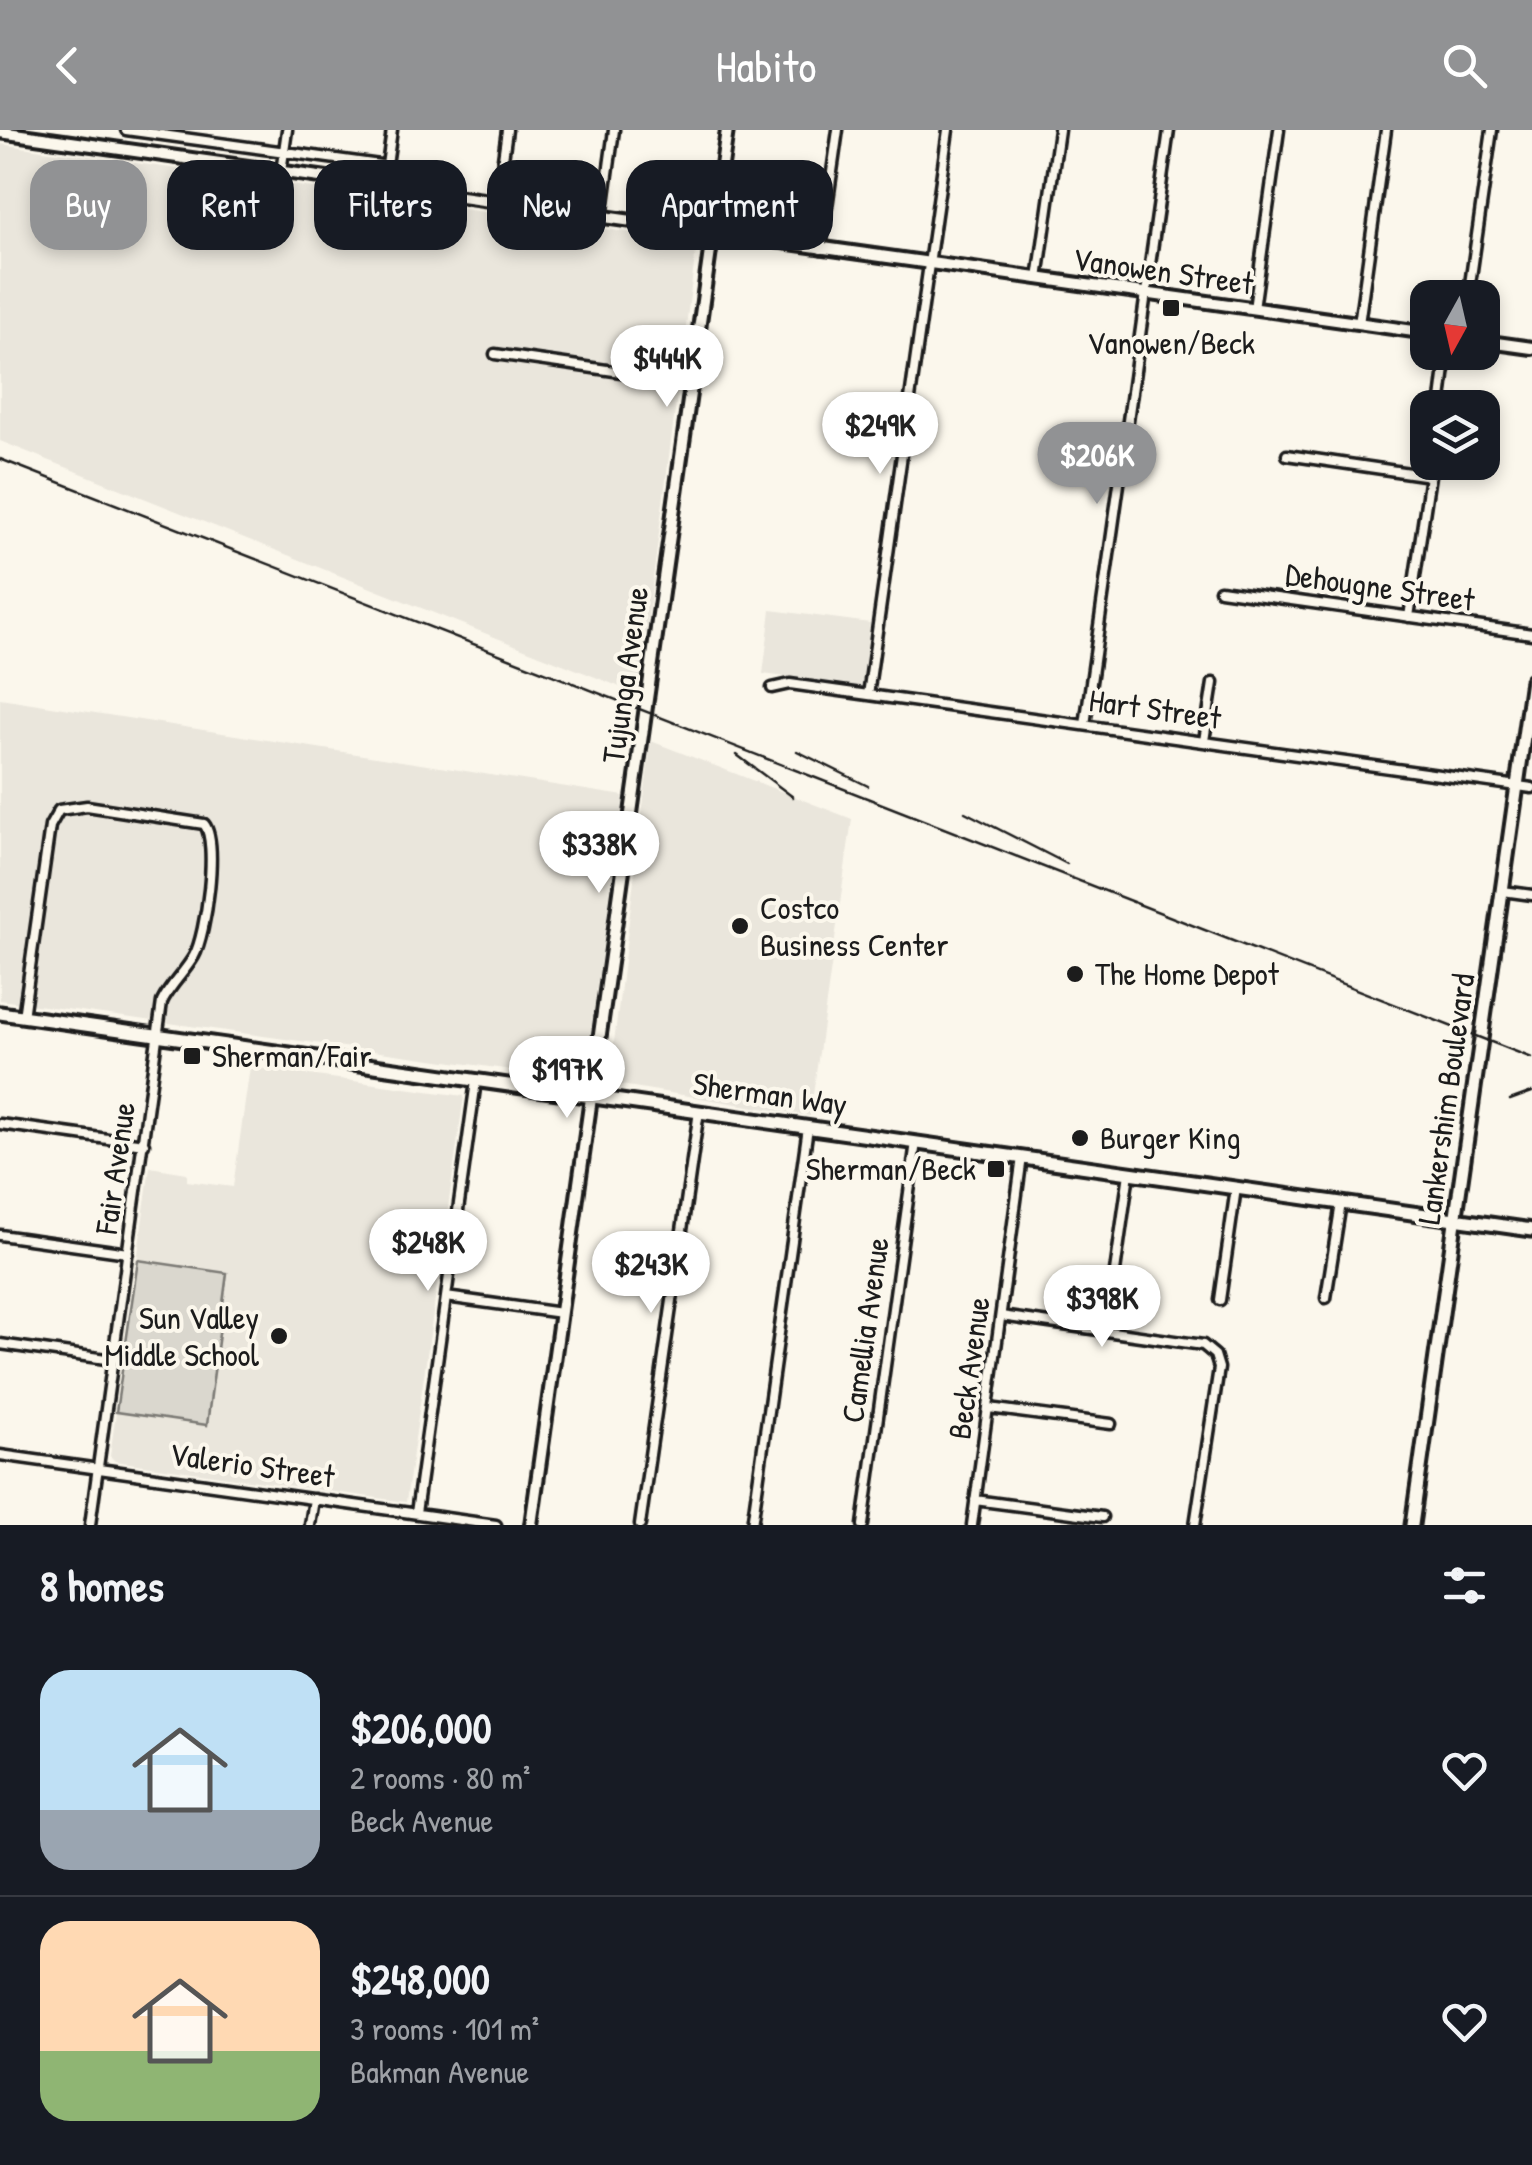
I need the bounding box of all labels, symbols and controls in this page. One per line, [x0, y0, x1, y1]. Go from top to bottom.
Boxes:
text: Habito [716, 35, 816, 96]
icon: back [40, 38, 95, 93]
icon: search [1437, 38, 1492, 93]
chip: Buy [30, 160, 147, 250]
chip: Rent [167, 160, 294, 250]
chip: Filters [314, 160, 467, 250]
chip: New [487, 160, 606, 250]
chip: Apartment [626, 160, 833, 250]
street label: Vanowen Street [1070, 237, 1257, 305]
north arrow [1410, 280, 1500, 370]
map controls [1410, 280, 1500, 480]
marker: Vanowen/Beck [1160, 297, 1182, 319]
place label: Vanowen/Beck [1087, 321, 1255, 364]
pin: $444K [597, 325, 737, 410]
text: $444K [633, 336, 701, 379]
button: layers [1410, 390, 1500, 480]
pin: $249K [810, 392, 950, 477]
text: $249K [844, 403, 916, 446]
pin: $206K [1027, 422, 1167, 507]
text: $206K [1059, 433, 1135, 476]
street label: Dehougne Street [1283, 552, 1478, 621]
street label: Tujunga Avenue [591, 584, 658, 766]
street label: Hart Street [1086, 678, 1225, 739]
pin: $338K [529, 811, 669, 896]
text: $338K [561, 822, 637, 865]
place label: Costco Business Center [760, 886, 949, 966]
marker: Costco Business Center [729, 915, 751, 937]
place label: The Home Depot [1095, 952, 1280, 995]
marker: The Home Depot [1064, 963, 1086, 985]
street label: Lankershim Boulevard [1407, 971, 1484, 1227]
place label: Sherman/Fair [212, 1034, 372, 1077]
pin: $197K [497, 1036, 637, 1121]
marker: Sherman/Fair [181, 1045, 203, 1067]
text: $197K [531, 1047, 603, 1090]
street label: Sherman Way [690, 1061, 850, 1126]
street label: Fair Avenue [84, 1099, 145, 1238]
place label: Burger King [1100, 1116, 1241, 1159]
marker: Burger King [1069, 1127, 1091, 1149]
place label: Sherman/Beck [806, 1147, 976, 1190]
marker: Sherman/Beck [985, 1158, 1007, 1180]
pin: $248K [358, 1209, 498, 1294]
text: $248K [391, 1220, 465, 1263]
pin: $243K [581, 1231, 721, 1316]
street label: Camellia Avenue [830, 1234, 899, 1425]
text: $243K [614, 1242, 688, 1285]
pin: $398K [1032, 1265, 1172, 1350]
text: $398K [1066, 1276, 1138, 1319]
street label: Beck Avenue [937, 1294, 1000, 1442]
place label: Sun Valley Middle School [104, 1296, 259, 1376]
marker: Sun Valley Middle School [268, 1325, 290, 1347]
street label: Valerio Street [167, 1432, 338, 1497]
text: 8 homes [40, 1557, 164, 1614]
icon: filters [1437, 1558, 1492, 1613]
text: $206,000 [350, 1699, 491, 1756]
icon: home [120, 1710, 240, 1830]
icon: heart [1437, 1743, 1492, 1798]
text: 2 rooms · 80 m² [350, 1756, 530, 1799]
text: Beck Avenue [350, 1799, 493, 1842]
text: $248,000 [350, 1950, 490, 2007]
icon: home [120, 1961, 240, 2081]
icon: heart [1437, 1994, 1492, 2049]
text: 3 rooms · 101 m² [350, 2007, 539, 2050]
text: Bakman Avenue [350, 2050, 529, 2093]

